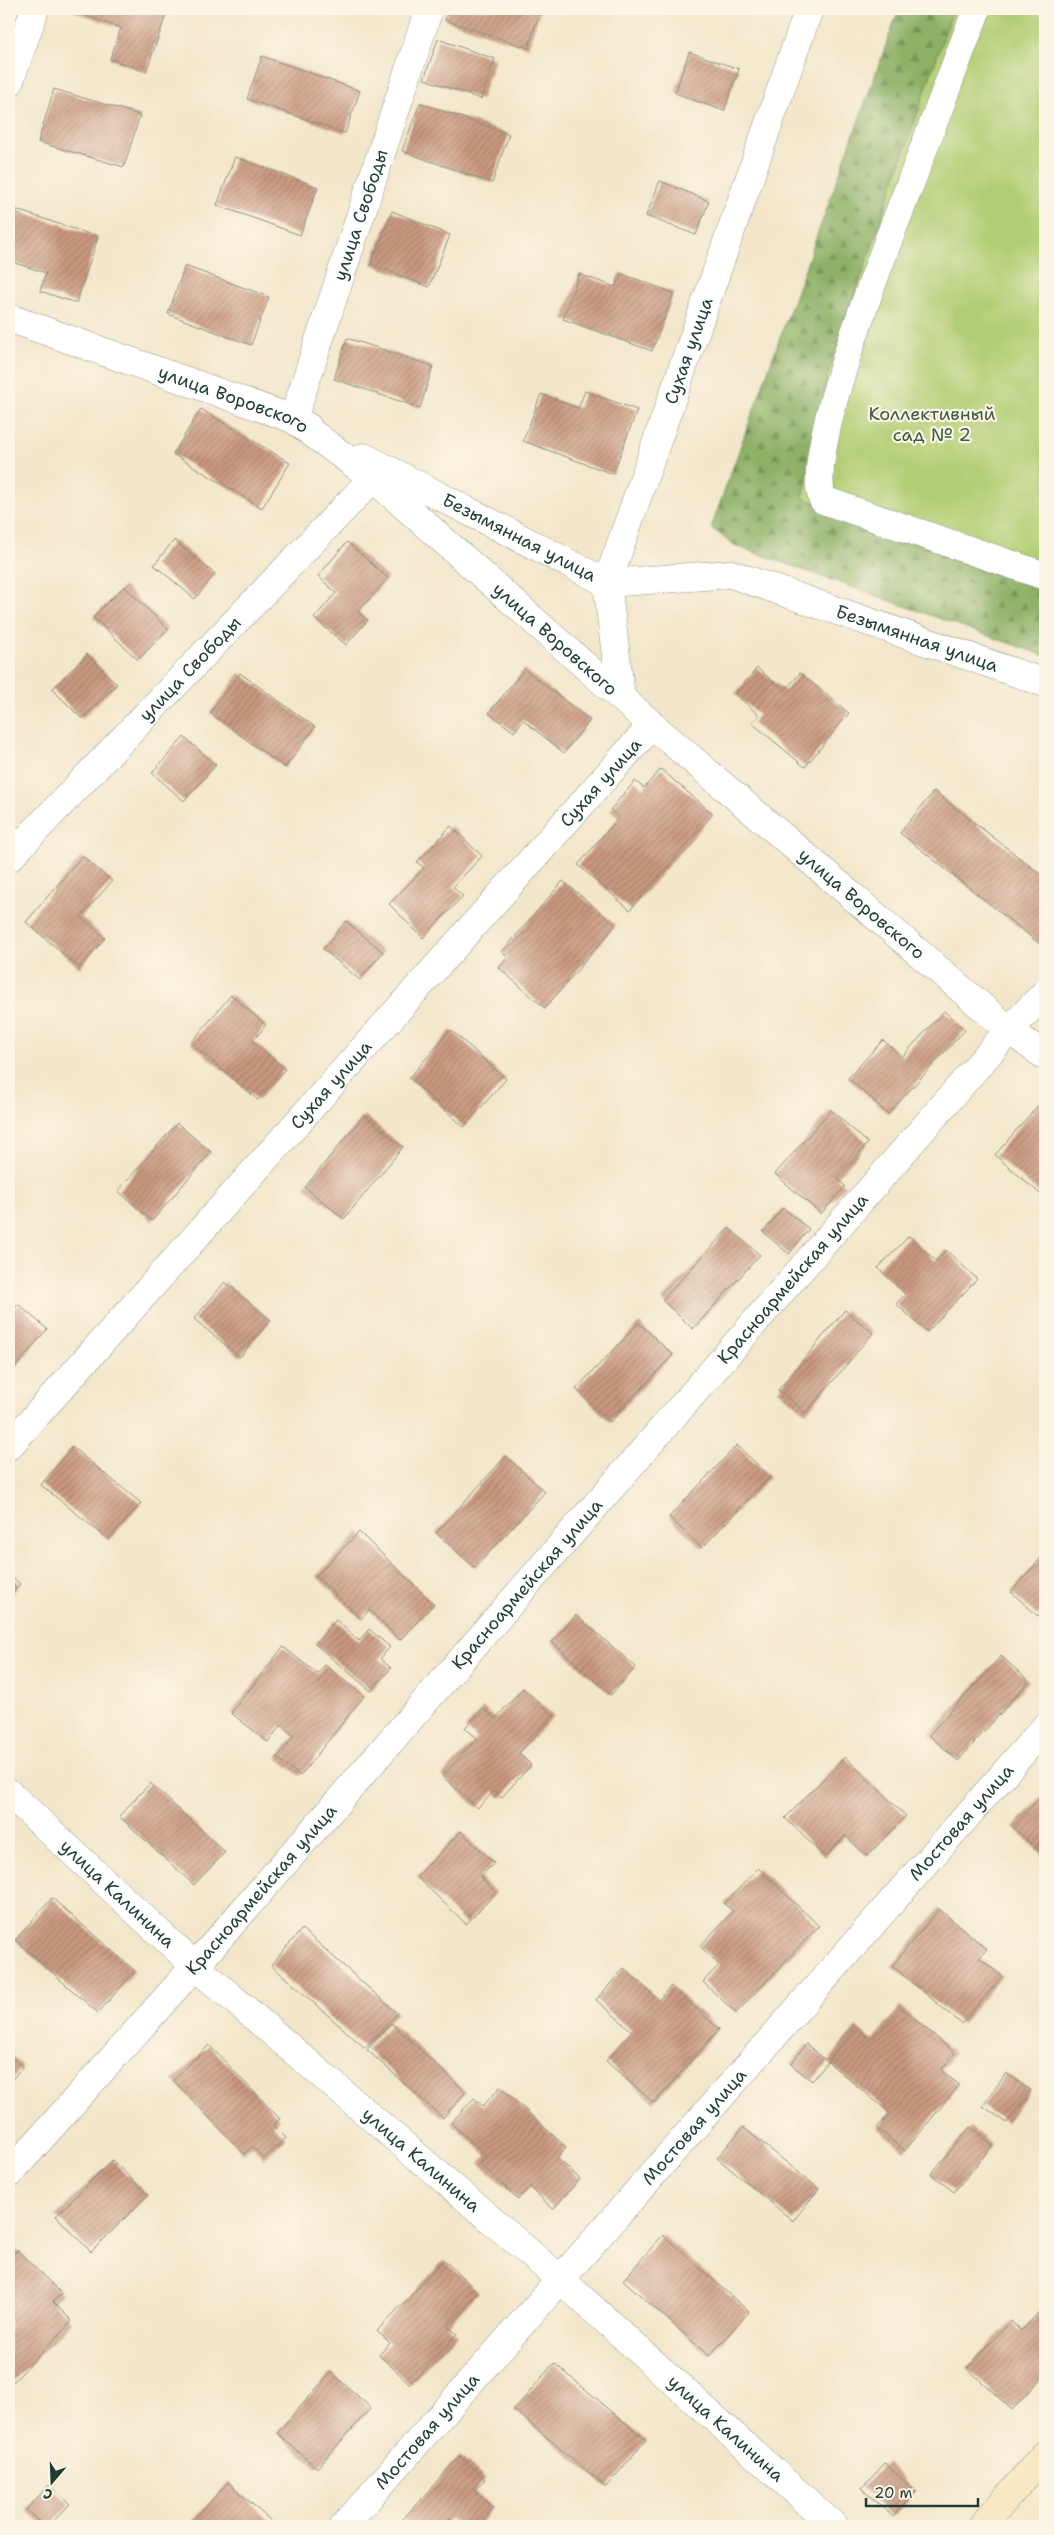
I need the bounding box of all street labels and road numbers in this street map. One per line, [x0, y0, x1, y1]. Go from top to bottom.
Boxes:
street label: улица Свободы [328, 146, 394, 284]
street label: Сухая улица [659, 294, 719, 408]
street label: улица Воровского [155, 360, 314, 439]
street label: Безымянная улица [438, 488, 601, 587]
street label: улица Воровского [487, 577, 623, 701]
street label: Безымянная улица [833, 599, 1001, 678]
street label: улица Свободы [134, 611, 246, 727]
street label: Сухая улица [555, 733, 647, 832]
street label: улица Воровского [793, 843, 930, 965]
street label: Сухая улица [285, 1035, 377, 1134]
street label: Красноармейская улица [712, 1188, 874, 1369]
street label: Красноармейская улица [446, 1494, 608, 1675]
street label: Мостовая улица [904, 1759, 1019, 1886]
street label: Красноармейская улица [180, 1799, 342, 1980]
street label: улица Калинина [55, 1834, 180, 1953]
street label: Мостовая улица [636, 2063, 752, 2190]
street label: улица Калинина [357, 2102, 485, 2217]
street label: Мостовая улица [369, 2368, 485, 2495]
street label: улица Калинина [662, 2370, 789, 2487]

